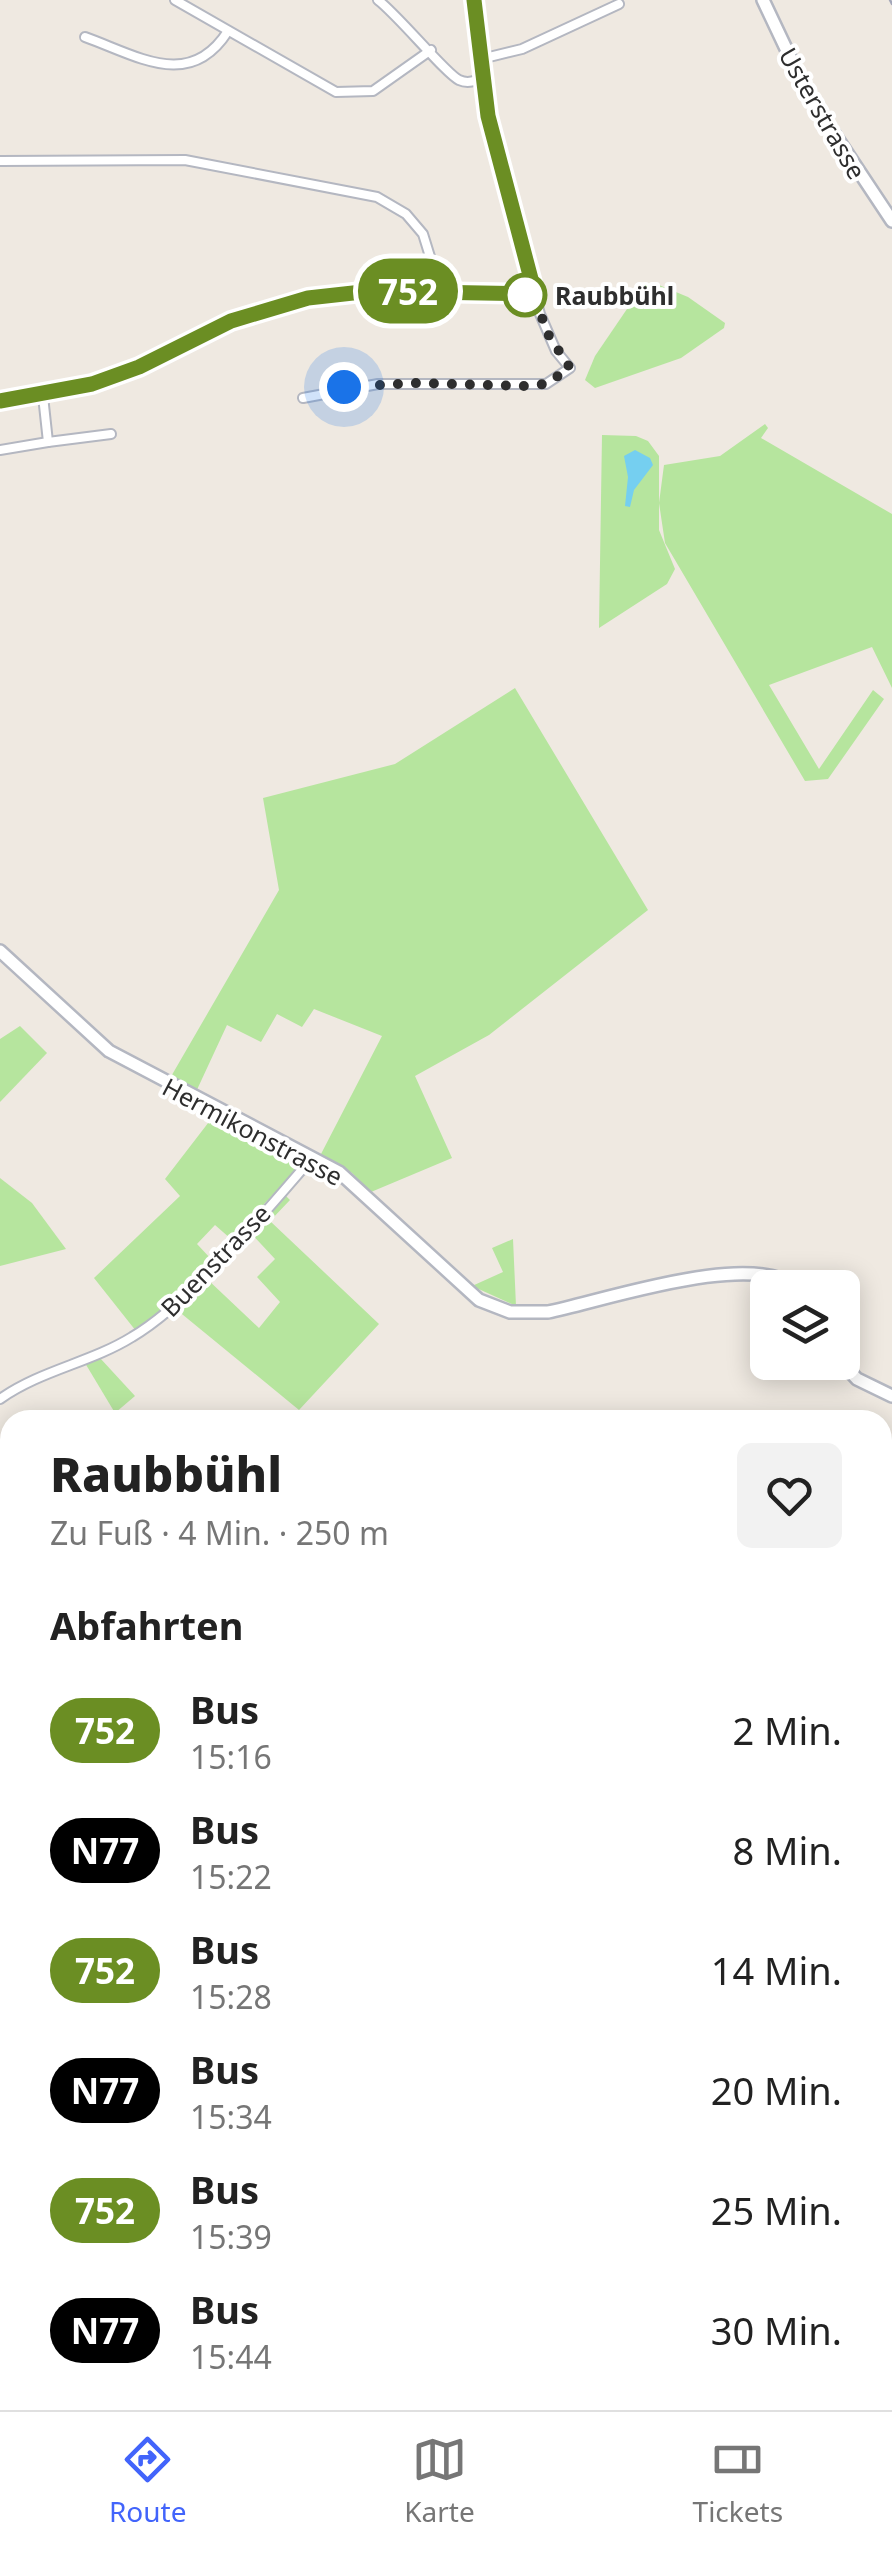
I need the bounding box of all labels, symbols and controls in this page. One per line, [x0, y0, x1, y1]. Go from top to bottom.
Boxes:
street label: Usterstrasse [772, 41, 874, 185]
line badge: 752 [350, 258, 466, 324]
text: 752 [378, 268, 438, 315]
marker: Raubbühl [504, 274, 546, 316]
place label: Raubbühl [555, 278, 674, 312]
your location [319, 362, 369, 412]
street label: Hermikonstrasse [157, 1069, 349, 1193]
street label: Buenstrasse [153, 1196, 277, 1324]
map controls [750, 1270, 860, 1380]
button: layers [750, 1270, 860, 1380]
text: Raubbühl [50, 1441, 282, 1506]
button: heart [737, 1443, 842, 1548]
text: Zu Fuß · 4 Min. · 250 m [50, 1511, 389, 1554]
text: Abfahrten [50, 1599, 243, 1651]
text: Bus [190, 1683, 259, 1735]
text: 2 Min. [732, 1704, 842, 1756]
text: 752 [75, 1707, 135, 1754]
text: 15:16 [190, 1735, 272, 1778]
text: Bus [190, 1803, 259, 1855]
text: 8 Min. [732, 1824, 842, 1876]
text: N77 [71, 1827, 139, 1874]
text: 15:22 [190, 1855, 272, 1898]
text: Bus [190, 1923, 259, 1975]
text: 14 Min. [711, 1944, 842, 1996]
text: 752 [75, 1947, 135, 1994]
text: 15:28 [190, 1975, 272, 2018]
text: Bus [190, 2043, 259, 2095]
text: 20 Min. [711, 2064, 842, 2116]
text: N77 [71, 2067, 139, 2114]
text: 15:34 [190, 2095, 272, 2138]
text: Bus [190, 2163, 259, 2215]
text: 25 Min. [711, 2184, 842, 2236]
text: 752 [75, 2187, 135, 2234]
text: 15:39 [190, 2215, 272, 2258]
text: Bus [190, 2283, 259, 2335]
text: 30 Min. [711, 2304, 842, 2356]
text: N77 [71, 2307, 139, 2354]
text: 15:44 [190, 2335, 272, 2378]
tab: Route [109, 2432, 186, 2530]
tab: Karte [404, 2432, 475, 2530]
tab: Tickets [693, 2432, 783, 2530]

